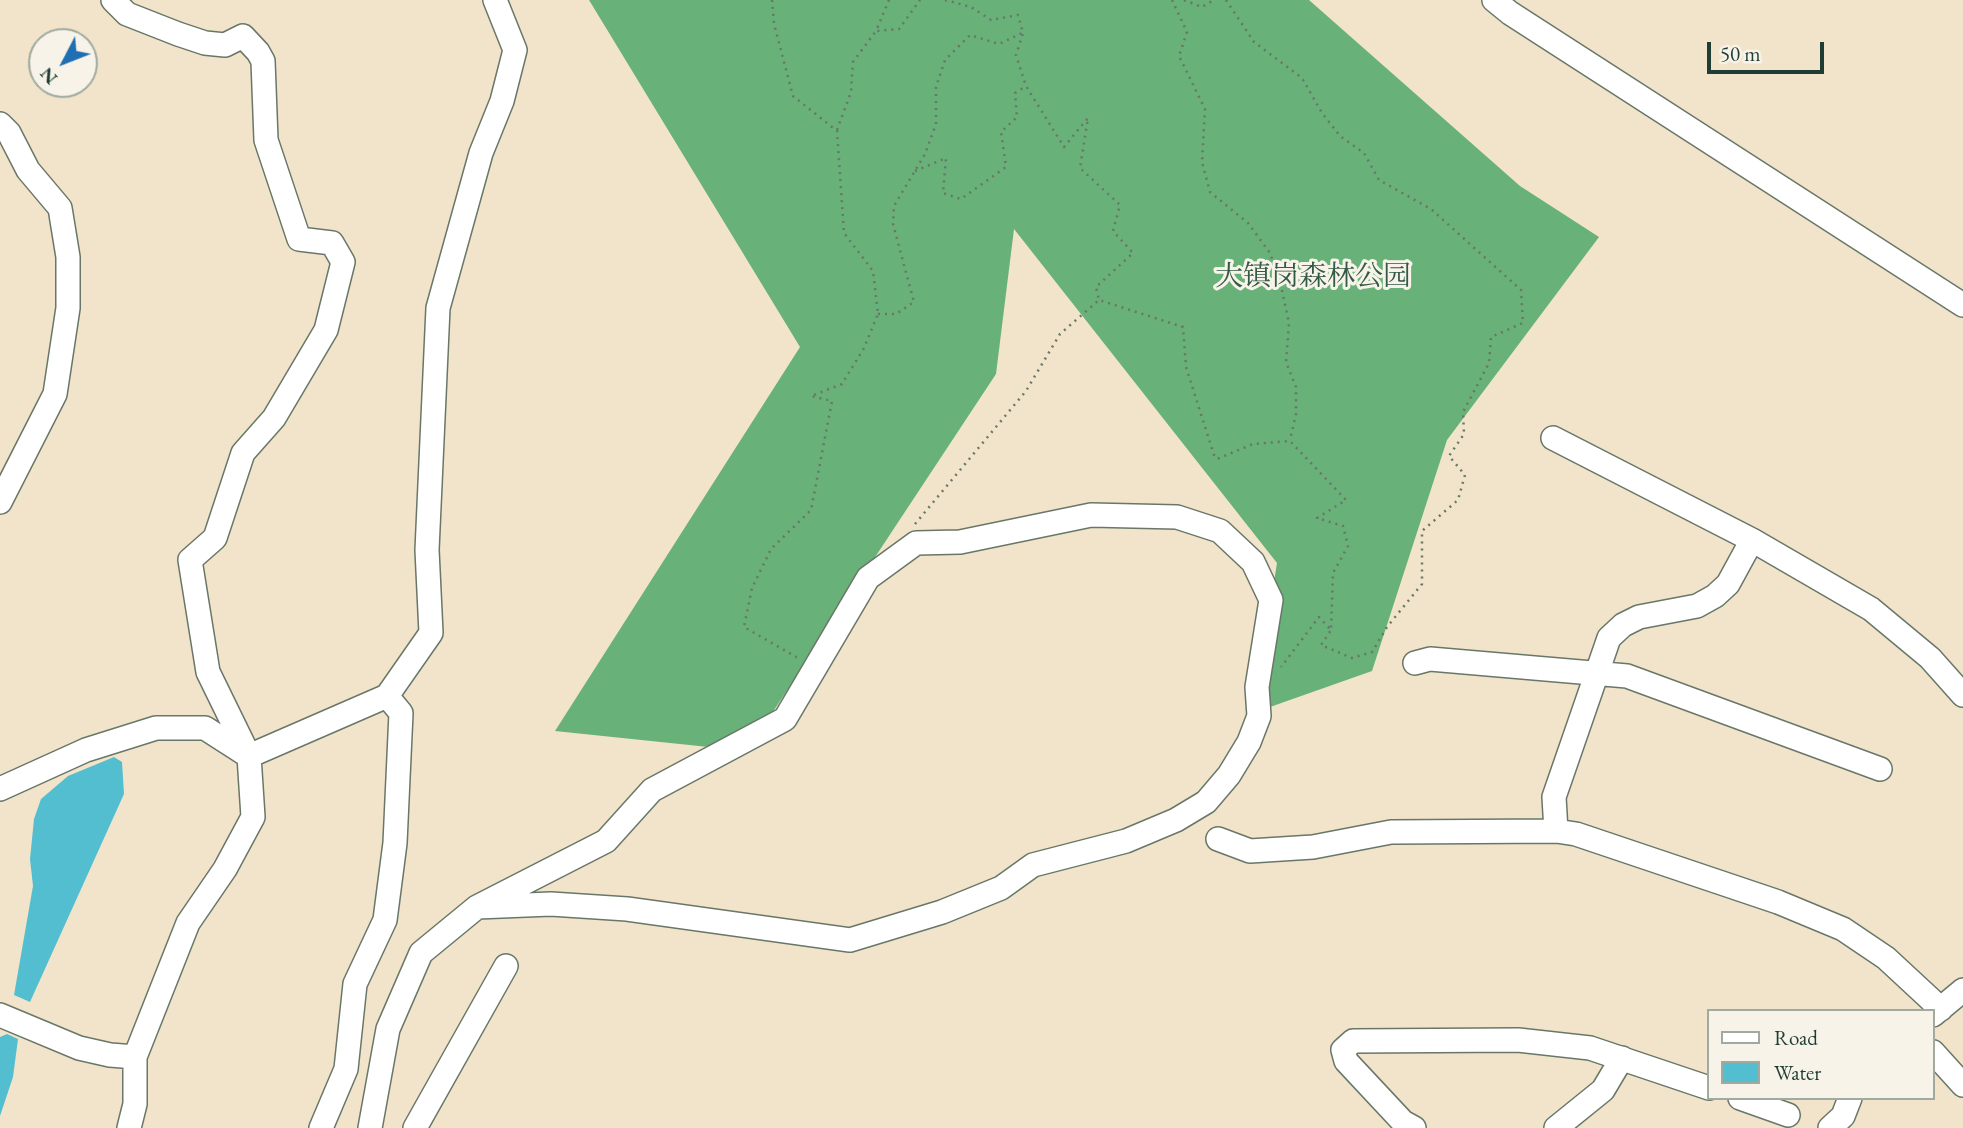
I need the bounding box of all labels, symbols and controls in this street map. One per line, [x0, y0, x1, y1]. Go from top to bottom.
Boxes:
north arrow [28, 28, 98, 98]
scale bar [1711, 28, 1828, 72]
text: 50 m [1720, 40, 1761, 67]
text: N [34, 62, 63, 90]
park label: 大镇岗森林公园 [1215, 260, 1411, 294]
legend [1708, 1009, 1935, 1100]
text: Road [1774, 1024, 1818, 1051]
text: Water [1774, 1059, 1821, 1086]

